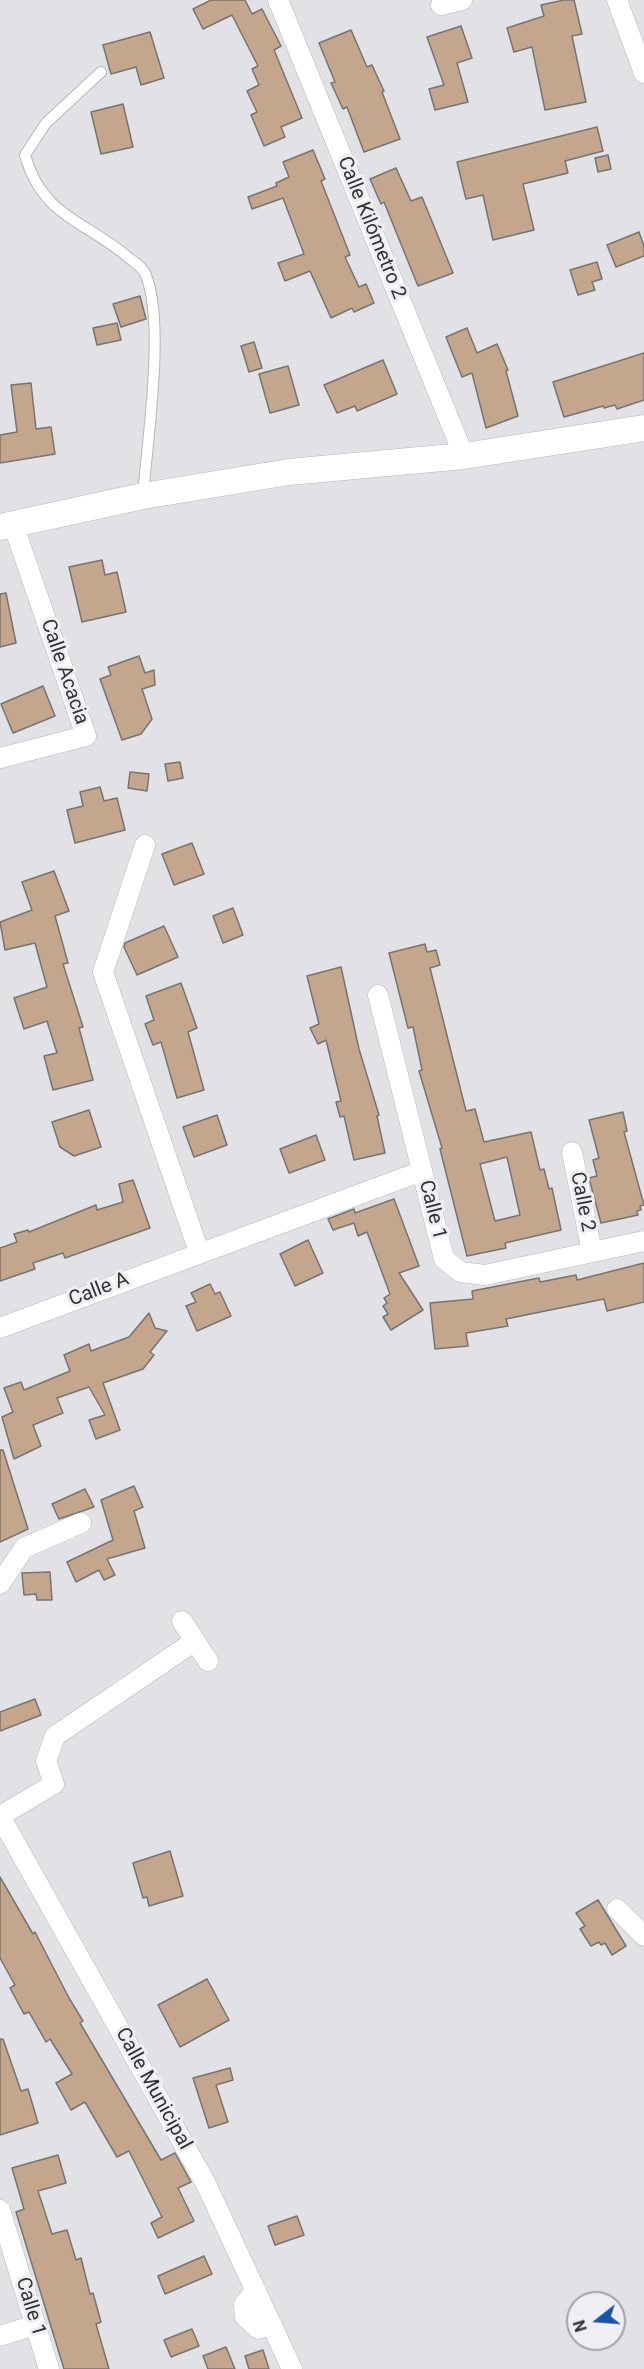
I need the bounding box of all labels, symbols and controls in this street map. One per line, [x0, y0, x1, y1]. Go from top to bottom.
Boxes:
street label: Calle Kilómetro 2 [331, 153, 411, 303]
street label: Calle Acacia [35, 616, 93, 728]
street label: Calle 2 [564, 1170, 600, 1234]
street label: Calle 1 [413, 1178, 451, 1242]
street label: Calle A [66, 1268, 132, 1312]
street label: Calle Municipal [110, 2024, 196, 2154]
street label: Calle 1 [10, 2275, 50, 2339]
north arrow [566, 2291, 626, 2351]
text: N [569, 2318, 591, 2334]

